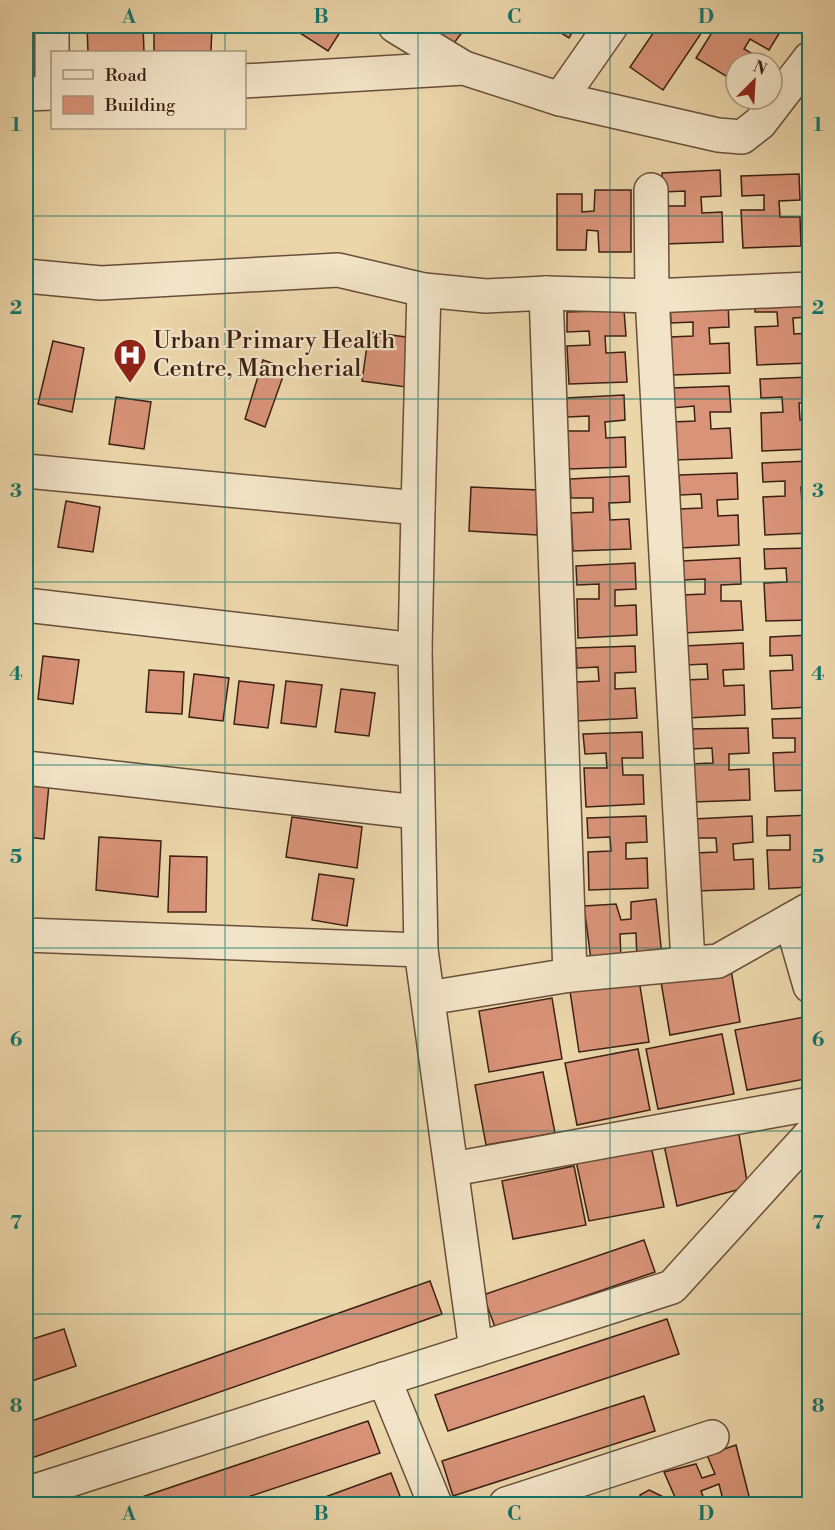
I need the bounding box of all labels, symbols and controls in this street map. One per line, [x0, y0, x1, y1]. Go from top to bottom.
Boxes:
text: A [121, 5, 137, 30]
text: B [313, 5, 329, 30]
text: C [507, 5, 521, 30]
text: D [698, 5, 714, 30]
legend [51, 51, 246, 129]
north arrow [724, 51, 784, 111]
text: N [750, 57, 770, 80]
text: Road [105, 64, 148, 87]
text: Building [104, 94, 176, 117]
text: 1 [11, 113, 21, 138]
text: 1 [813, 113, 823, 138]
text: 2 [10, 296, 22, 321]
text: 2 [812, 296, 824, 321]
place label: Urban Primary Health Centre, Mancherial [153, 326, 395, 384]
hospital icon: Urban Primary Health Centre, Mancherial [112, 337, 148, 384]
text: 3 [10, 479, 22, 504]
text: 3 [812, 479, 824, 504]
text: 4 [9, 662, 23, 687]
text: 4 [811, 662, 825, 687]
text: 5 [10, 845, 22, 870]
text: 5 [812, 845, 824, 870]
text: 6 [10, 1028, 23, 1053]
text: 6 [812, 1028, 825, 1053]
text: 7 [10, 1211, 22, 1236]
text: 7 [812, 1211, 824, 1236]
text: 8 [10, 1394, 23, 1419]
text: 8 [812, 1394, 825, 1419]
text: A [121, 1502, 137, 1527]
text: B [313, 1502, 329, 1527]
text: C [507, 1502, 521, 1527]
text: D [698, 1502, 714, 1527]

